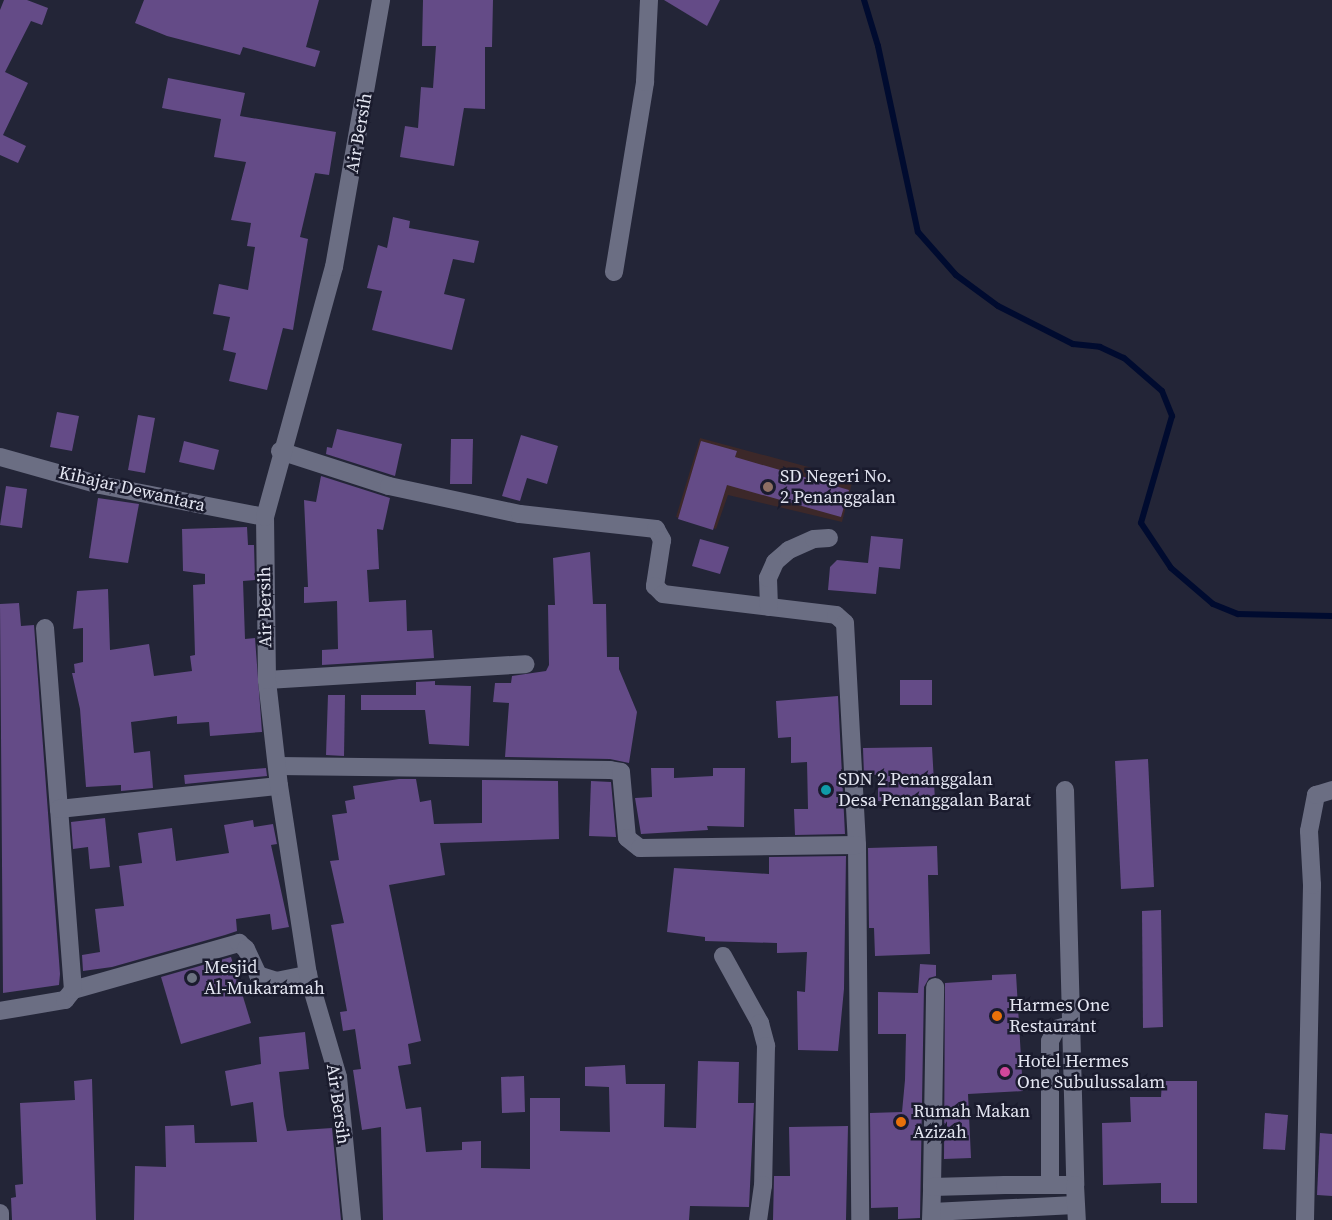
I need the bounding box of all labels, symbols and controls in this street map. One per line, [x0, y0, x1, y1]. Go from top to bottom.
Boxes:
street label: Air Bersih [341, 91, 377, 175]
street label: Kihajar Dewantara [57, 462, 207, 516]
place label: SD Negeri No. 2 Penanggalan [780, 466, 896, 508]
marker: SD Negeri No. 2 Penanggalan [761, 480, 775, 494]
street label: Air Bersih [253, 566, 277, 648]
place label: SDN 2 Penanggalan Desa Penanggalan Barat [838, 769, 1031, 812]
marker: SDN 2 Penanggalan Desa Penanggalan Barat [819, 783, 833, 797]
place label: Mesjid Al-Mukaramah [204, 957, 325, 1000]
marker: Mesjid Al-Mukaramah [185, 971, 199, 985]
place label: Harmes One Restaurant [1009, 995, 1110, 1038]
marker: Harmes One Restaurant [990, 1009, 1004, 1023]
place label: Hotel Hermes One Subulussalam [1017, 1051, 1165, 1094]
street label: Air Bersih [322, 1062, 354, 1146]
marker: Hotel Hermes One Subulussalam [998, 1065, 1012, 1079]
place label: Rumah Makan Azizah [913, 1101, 1030, 1144]
marker: Rumah Makan Azizah [894, 1115, 908, 1129]

